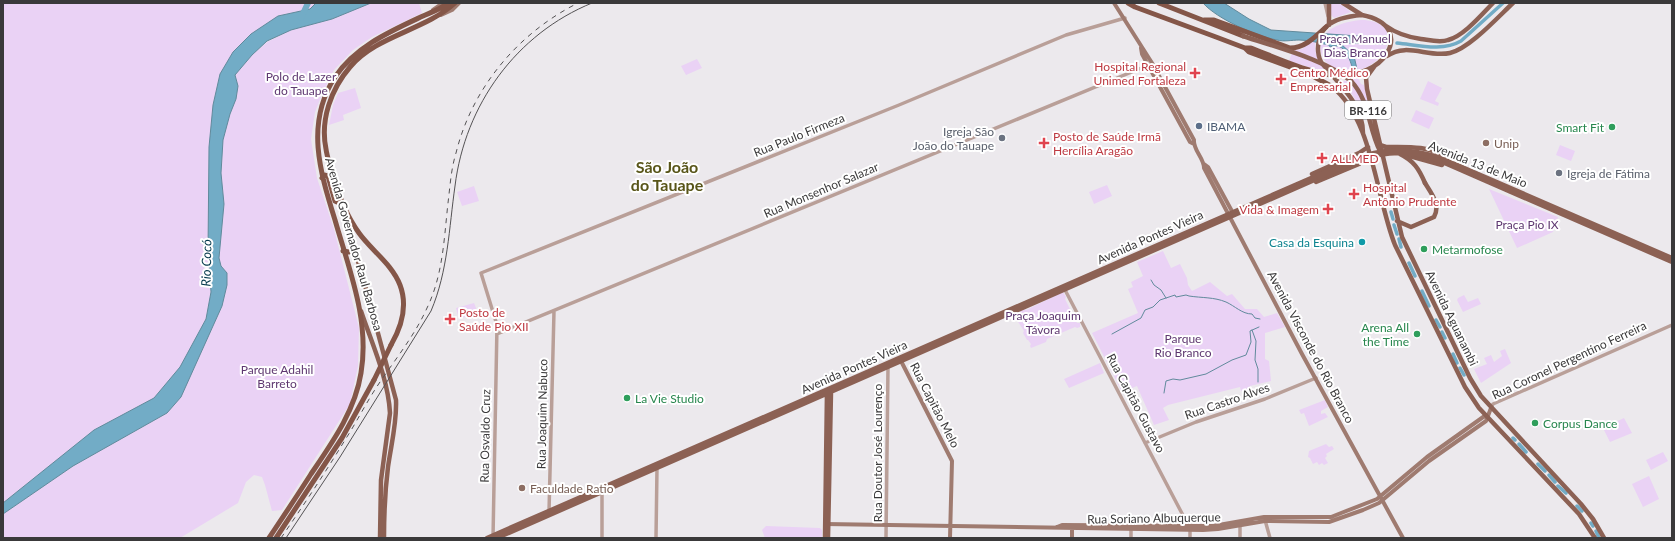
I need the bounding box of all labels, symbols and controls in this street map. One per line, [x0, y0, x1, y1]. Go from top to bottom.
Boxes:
park label: Praça Manuel Dias Branco [1319, 31, 1391, 60]
place label: Hospital Regional Unimed Fortaleza [1094, 59, 1186, 88]
place label: Centro Médico Empresarial [1290, 65, 1369, 94]
marker: Hospital Regional Unimed Fortaleza [1189, 67, 1201, 79]
park label: Polo de Lazer do Tauape [266, 69, 337, 98]
marker: Centro Médico Empresarial [1275, 73, 1287, 85]
road number: BR-116 [1345, 101, 1391, 119]
street label: Rua Paulo Firmeza [751, 110, 847, 160]
place label: IBAMA [1207, 119, 1246, 134]
place label: Smart Fit [1556, 120, 1605, 135]
marker: IBAMA [1194, 121, 1204, 131]
marker: Smart Fit [1607, 122, 1617, 132]
place label: Igreja São João do Tauape [913, 124, 994, 153]
place label: Posto de Saúde Irmã Hercília Aragão [1053, 129, 1161, 158]
marker: Igreja São João do Tauape [997, 133, 1007, 143]
place label: Unip [1494, 136, 1519, 151]
marker: Posto de Saúde Irmã Hercília Aragão [1038, 137, 1050, 149]
street label: Avenida 13 de Maio [1426, 137, 1530, 191]
marker: Unip [1481, 138, 1491, 148]
place label: ALLMED [1331, 151, 1379, 166]
marker: ALLMED [1316, 152, 1328, 164]
street label: Avenida Governador Raul Barbosa [322, 156, 386, 332]
district label: São João do Tauape [631, 157, 704, 194]
street label: Rua Monsenhor Salazar [761, 159, 881, 221]
place label: Igreja de Fátima [1567, 166, 1650, 181]
marker: Igreja de Fátima [1554, 168, 1564, 178]
place label: Hospital Antônio Prudente [1363, 180, 1457, 209]
marker: Hospital Antônio Prudente [1348, 188, 1360, 200]
place label: Vida & Imagem [1239, 202, 1319, 217]
marker: Vida & Imagem [1322, 203, 1334, 215]
street label: Avenida Pontes Vieira [1095, 207, 1205, 267]
park label: Praça Pio IX [1495, 217, 1559, 232]
place label: Casa da Esquina [1269, 235, 1354, 250]
marker: Casa da Esquina [1357, 237, 1367, 247]
water label: Rio Cocó [198, 239, 214, 287]
place label: Metarmofose [1432, 242, 1503, 257]
marker: Metarmofose [1419, 244, 1429, 254]
street label: Avenida Visconde do Rio Branco [1264, 268, 1358, 426]
street label: Avenida Aguanambi [1422, 268, 1482, 368]
place label: Posto de Saúde Pio XII [459, 305, 529, 334]
park label: Praça Joaquim Távora [1005, 308, 1081, 337]
marker: Posto de Saúde Pio XII [444, 313, 456, 325]
street label: Rua Coronel Pergentino Ferreira [1489, 318, 1649, 402]
place label: Arena All the Time [1361, 320, 1409, 349]
marker: Arena All the Time [1412, 329, 1422, 339]
park label: Parque Rio Branco [1154, 331, 1212, 360]
street label: Avenida Pontes Vieira [799, 337, 909, 397]
street label: Rua Capitão Gustavo [1103, 351, 1169, 455]
street label: Rua Joaquim Nabuco [534, 359, 550, 469]
street label: Rua Capitão Melo [907, 360, 963, 450]
park label: Parque Adahil Barreto [241, 362, 313, 391]
street label: Rua Castro Alves [1183, 379, 1271, 423]
street label: Rua Doutor José Lourenço [870, 384, 885, 522]
street label: Rua Osvaldo Cruz [477, 389, 493, 483]
place label: La Vie Studio [635, 391, 704, 406]
marker: La Vie Studio [622, 393, 632, 403]
place label: Corpus Dance [1543, 416, 1617, 431]
marker: Corpus Dance [1530, 418, 1540, 428]
place label: Faculdade Ratio [530, 481, 614, 496]
marker: Faculdade Ratio [517, 483, 527, 493]
street label: Rua Soriano Albuquerque [1087, 509, 1221, 527]

